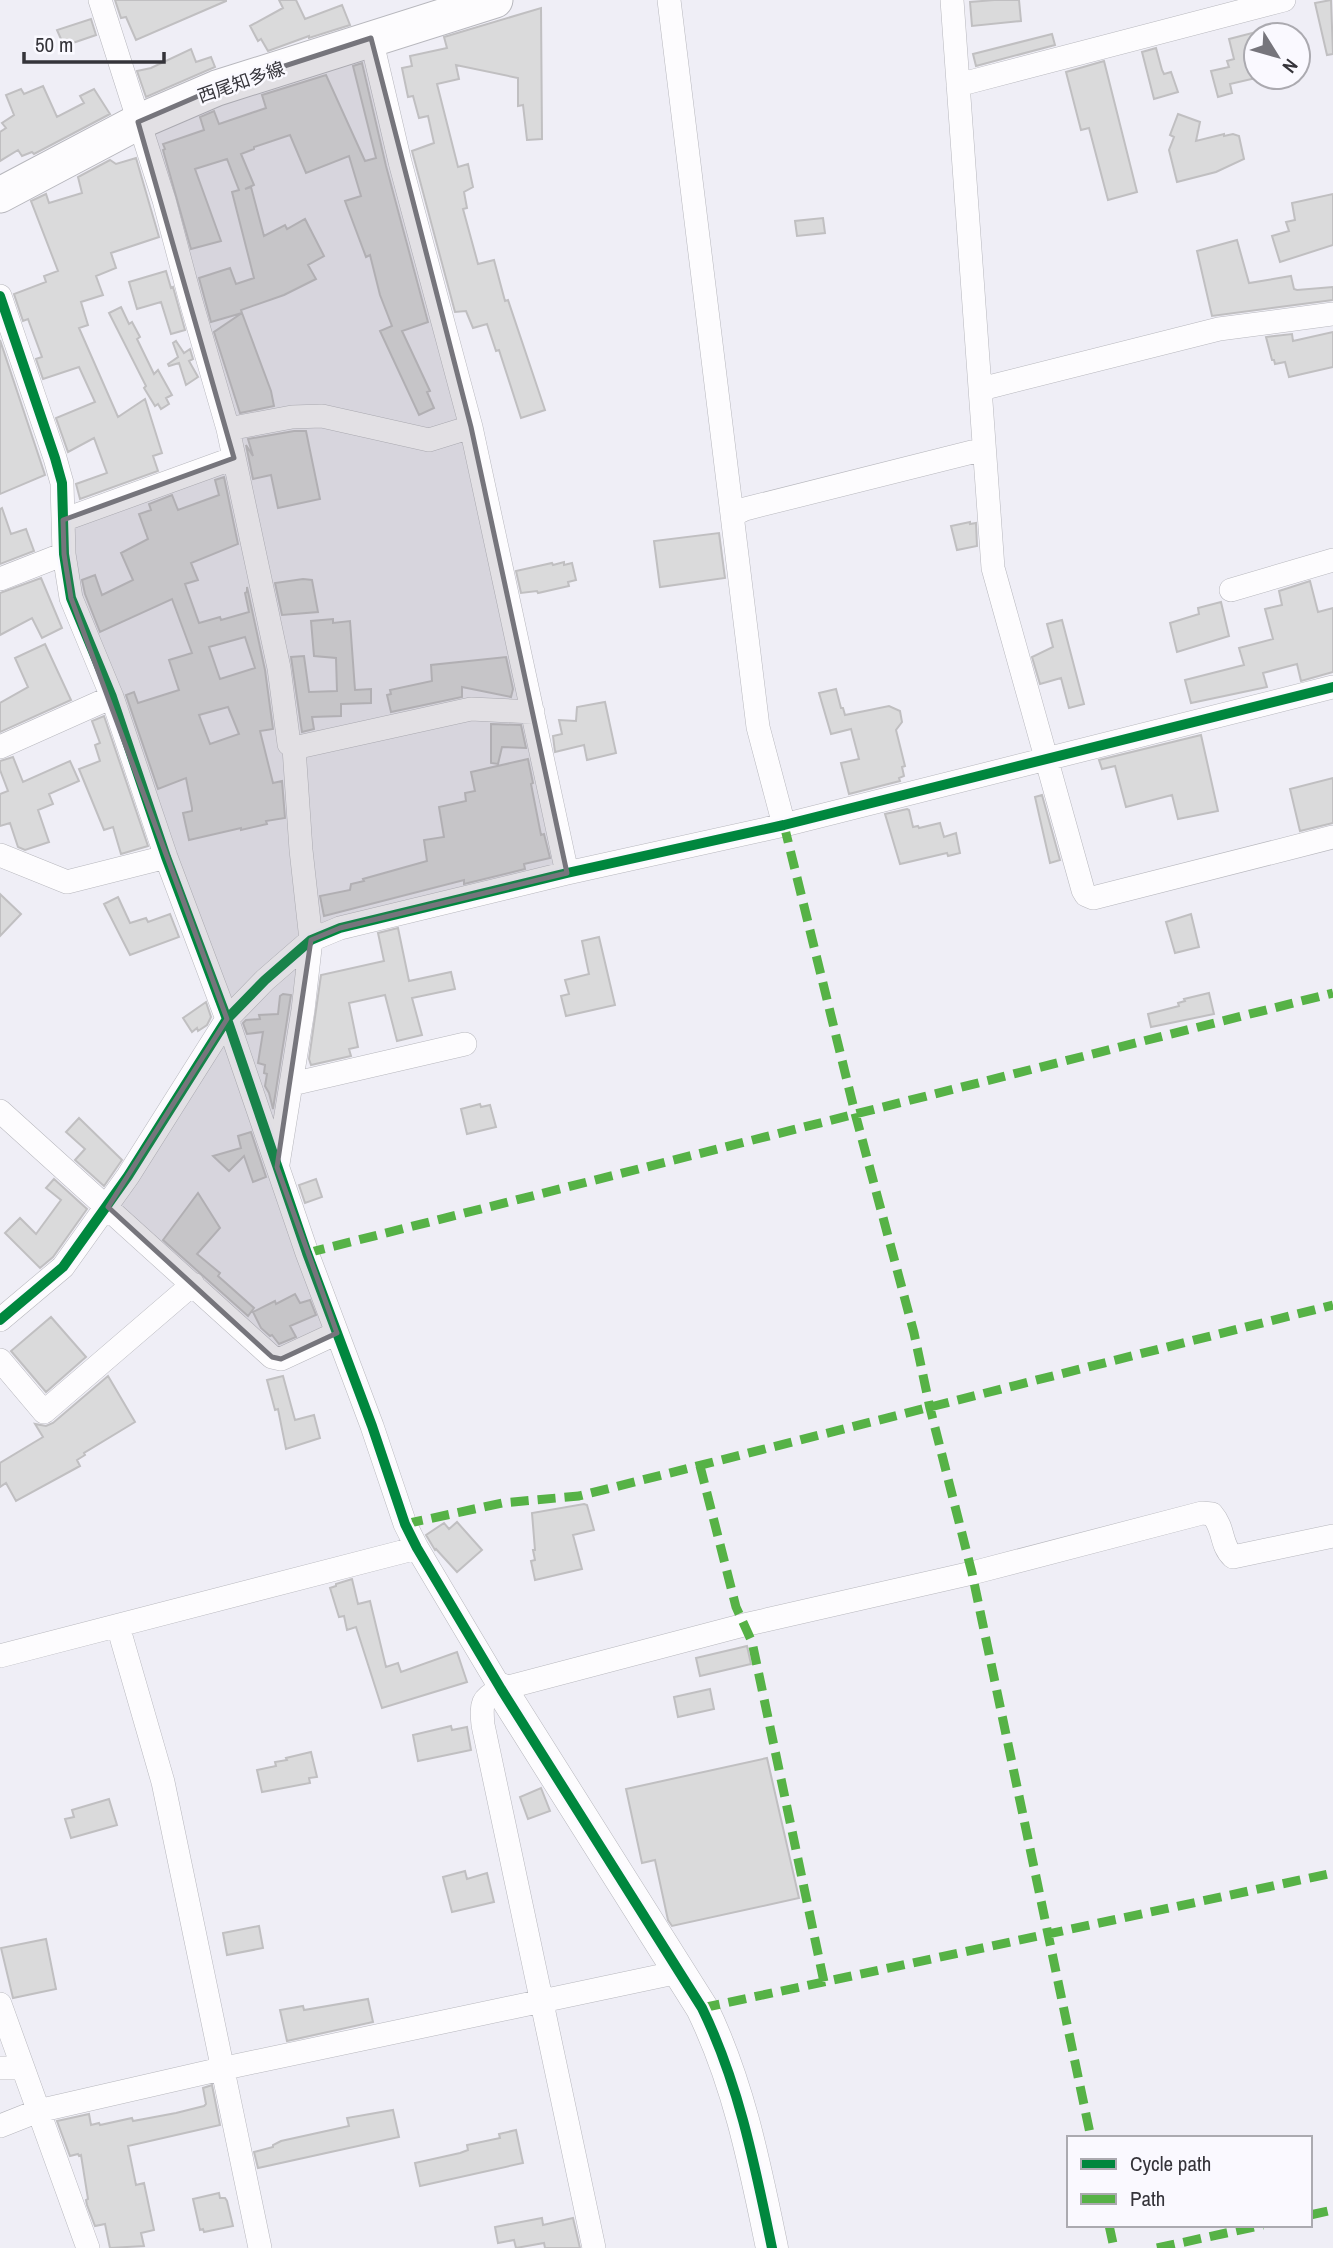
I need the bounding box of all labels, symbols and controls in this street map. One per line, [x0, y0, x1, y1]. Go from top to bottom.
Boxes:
scale bar [24, 21, 164, 65]
north arrow [1242, 21, 1312, 91]
text: 50 m [35, 30, 73, 59]
text: N [1277, 54, 1304, 79]
street label: 西尾知多線 [194, 56, 288, 108]
legend [1067, 2136, 1312, 2227]
text: Cycle path [1130, 2149, 1211, 2178]
text: Path [1130, 2184, 1165, 2213]

